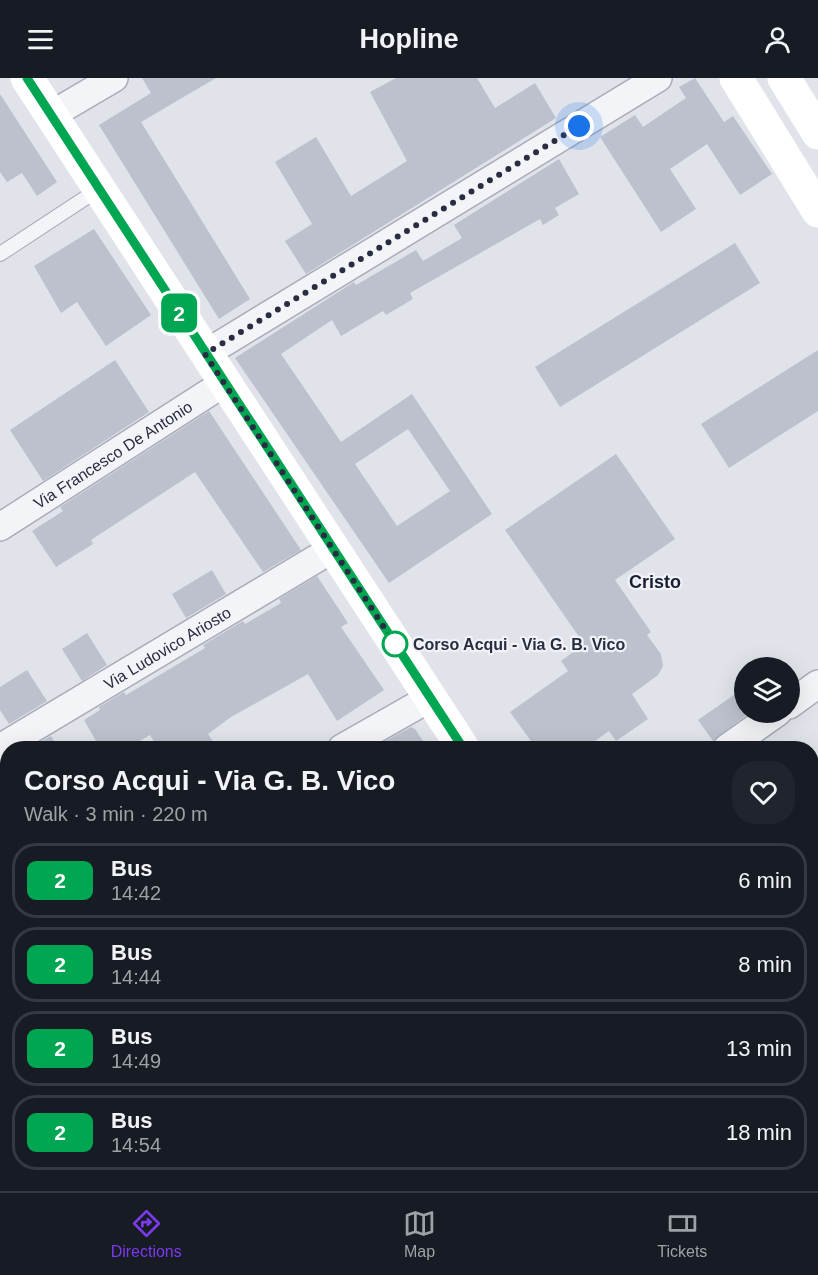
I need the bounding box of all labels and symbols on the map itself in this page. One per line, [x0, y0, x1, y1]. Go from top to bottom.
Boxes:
your location [564, 111, 594, 141]
line badge: 2 [160, 294, 198, 332]
street label: Via Francesco De Antonio [30, 397, 195, 512]
district label: Cristo [629, 572, 681, 592]
street label: Via Ludovico Ariosto [101, 603, 234, 692]
marker: Corso Acqui - Via G. B. Vico [382, 631, 408, 657]
place label: Corso Acqui - Via G. B. Vico [413, 636, 625, 653]

